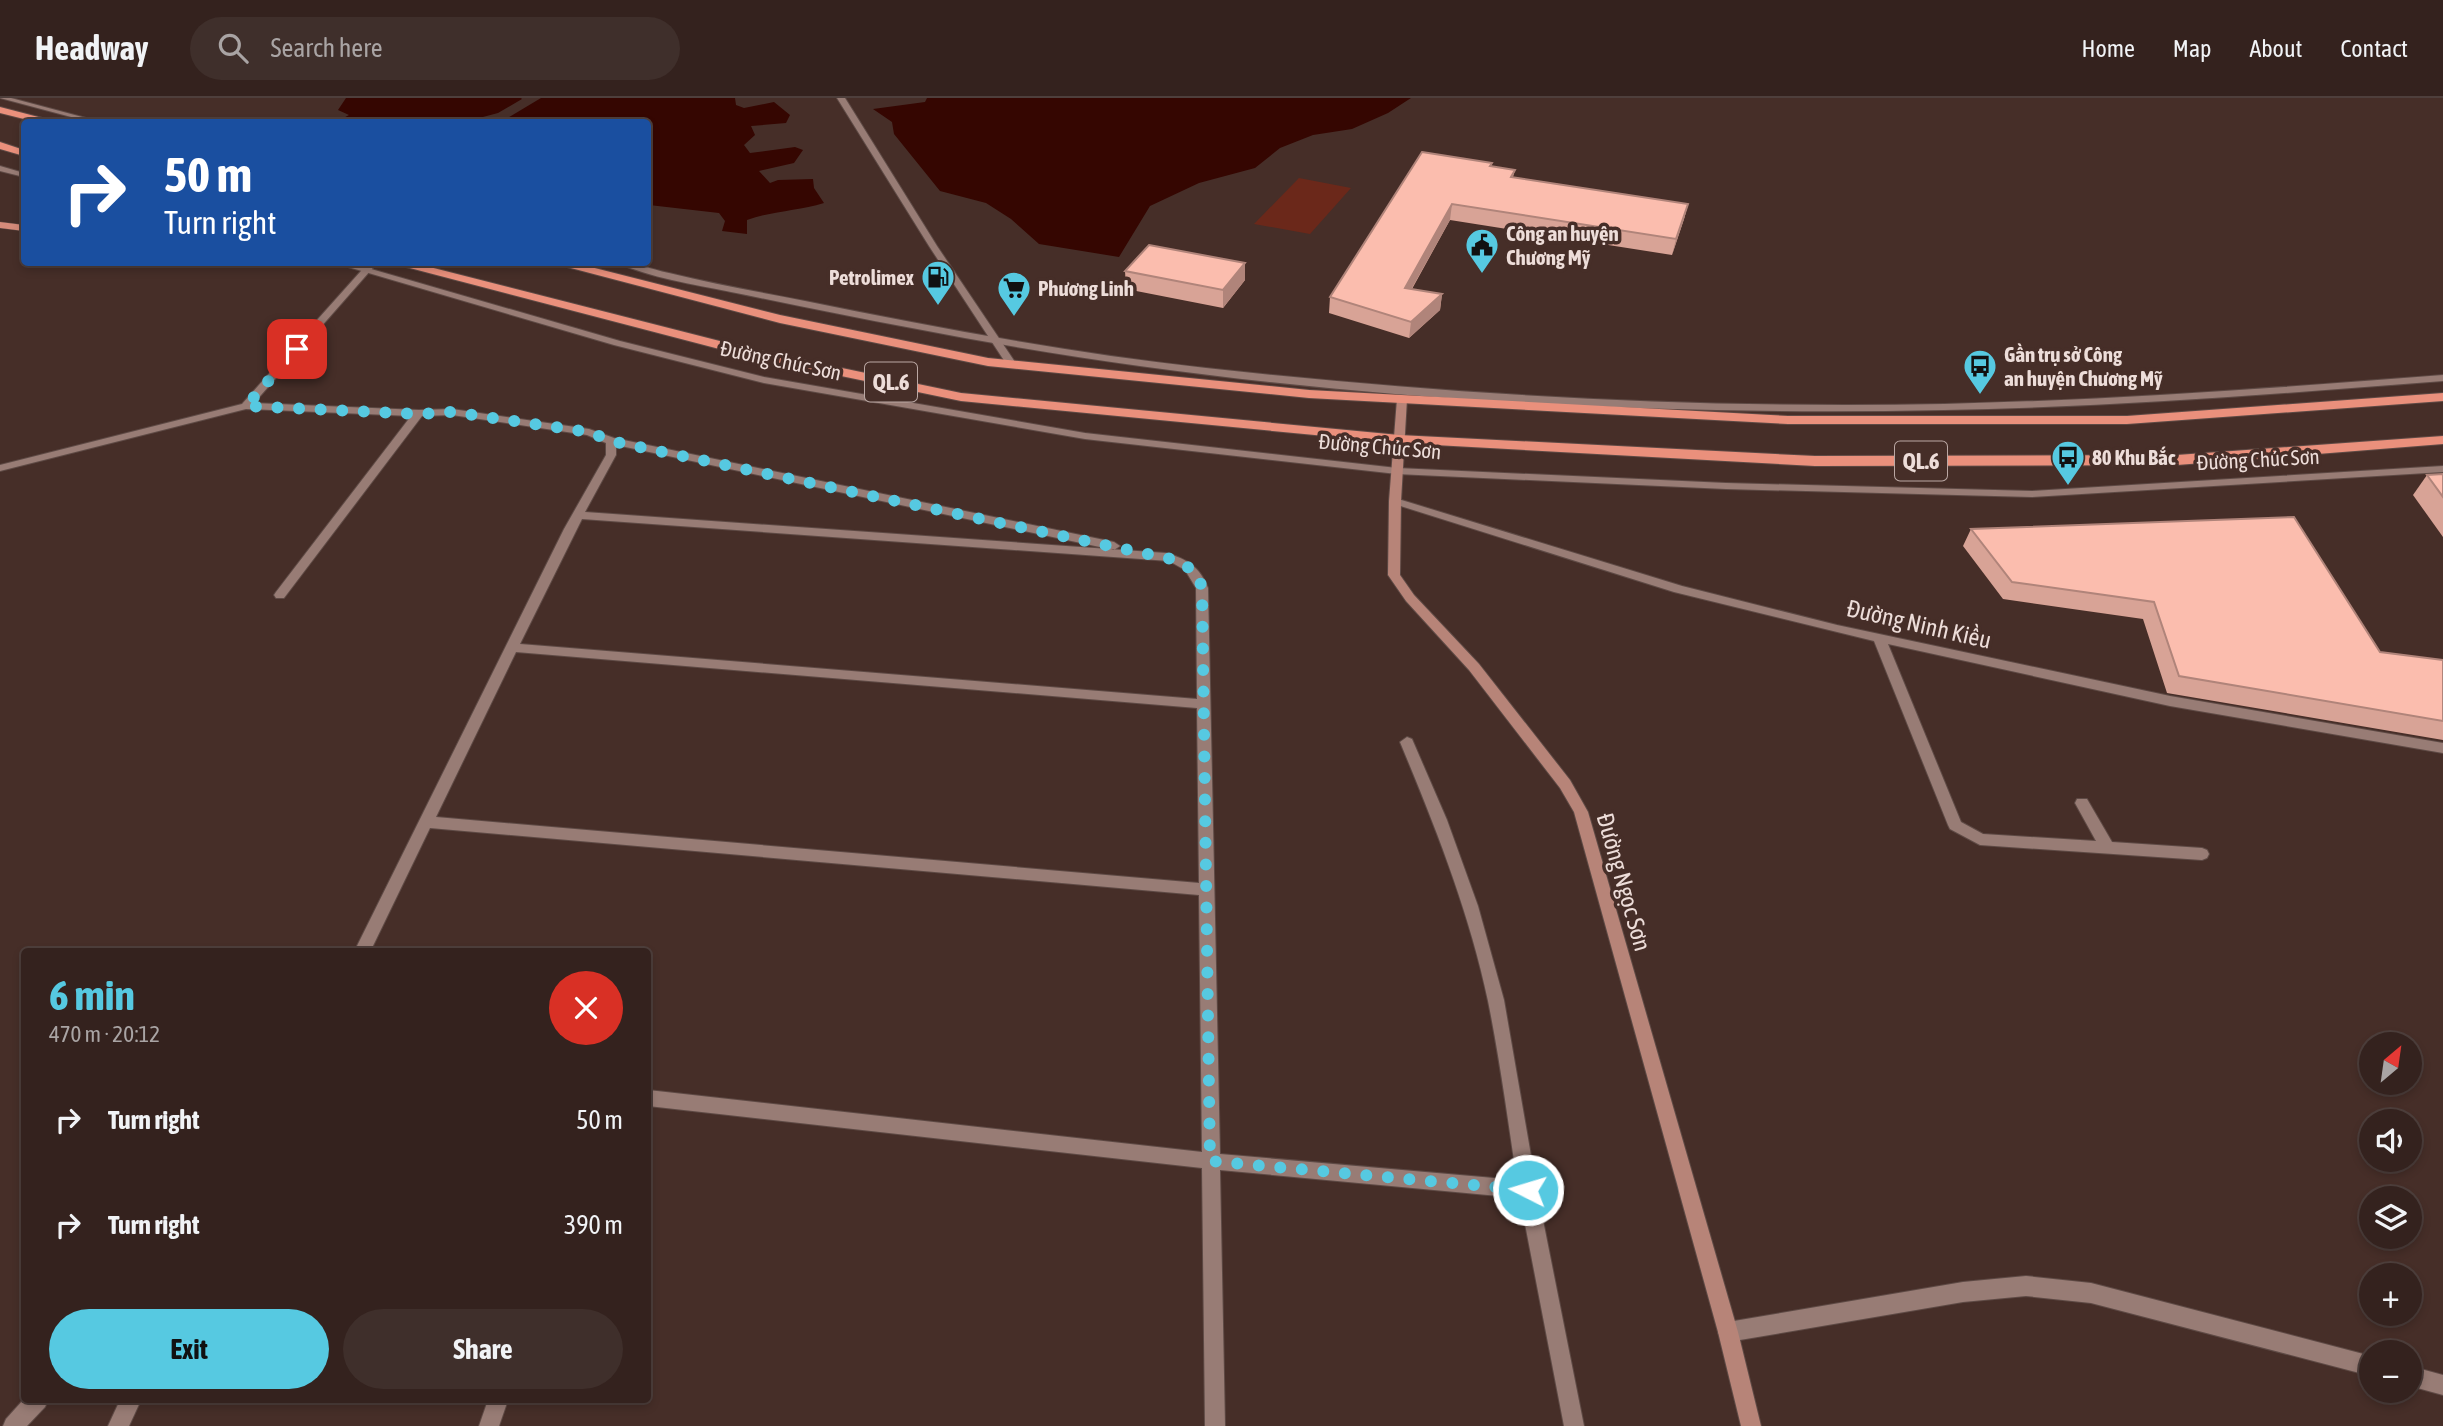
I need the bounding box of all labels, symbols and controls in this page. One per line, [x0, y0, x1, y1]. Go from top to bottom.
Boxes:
search box [190, 17, 680, 80]
text: Headway [35, 29, 148, 67]
icon: search [214, 29, 252, 67]
text: Search here [270, 33, 383, 63]
text: Home [2081, 35, 2135, 62]
text: Map [2173, 35, 2211, 62]
text: About [2249, 35, 2302, 62]
text: Contact [2340, 35, 2408, 62]
text: 50 m [164, 146, 252, 202]
icon: right [49, 147, 140, 238]
text: Turn right [164, 204, 277, 241]
place label: Công an huyện Chương Mỹ [1506, 221, 1619, 269]
public building icon: Công an huyện Chương Mỹ [1463, 226, 1501, 275]
fuel station icon: Petrolimex [919, 258, 957, 307]
place label: Petrolimex [829, 265, 915, 289]
supermarket icon: Phương Linh [995, 269, 1033, 318]
place label: Phương Linh [1038, 276, 1134, 300]
pin [267, 319, 327, 379]
icon: arrive [278, 330, 316, 368]
street label: Đường Chúc Sơn [718, 335, 844, 385]
place label: Gần trụ sở Công an huyện Chương Mỹ [2004, 342, 2163, 390]
bus stop icon: Gần trụ sở Công an huyện Chương Mỹ [1961, 347, 1999, 396]
road number: QL.6 [865, 362, 917, 402]
street label: Đường Chúc Sơn [1318, 429, 1442, 463]
bus stop icon: 80 Khu Bắc [2049, 438, 2087, 487]
road number: QL.6 [1895, 442, 1947, 480]
street label: Đường Chúc Sơn [2196, 444, 2320, 474]
place label: 80 Khu Bắc [2092, 445, 2176, 469]
street label: Đường Ninh Kiều [1844, 594, 1994, 654]
street label: Đường Ngọc Sơn [1591, 810, 1657, 954]
text: 6 min [49, 971, 135, 1019]
button: close [549, 971, 623, 1045]
text: 470 m · 20:12 [49, 1021, 160, 1047]
north arrow [2359, 1032, 2422, 1096]
map controls [2359, 1032, 2422, 1403]
icon: right [49, 1101, 87, 1139]
text: Turn right [108, 1105, 199, 1135]
text: 50 m [576, 1105, 623, 1135]
button: sound [2359, 1109, 2422, 1172]
position arrow [1491, 1153, 1565, 1227]
button: layers [2359, 1186, 2422, 1249]
icon: right [49, 1206, 87, 1244]
text: Turn right [108, 1210, 199, 1240]
text: 390 m [564, 1210, 623, 1240]
button: + [2359, 1263, 2422, 1326]
button: Exit [49, 1309, 329, 1389]
button: Share [343, 1309, 623, 1389]
button: − [2359, 1340, 2422, 1403]

